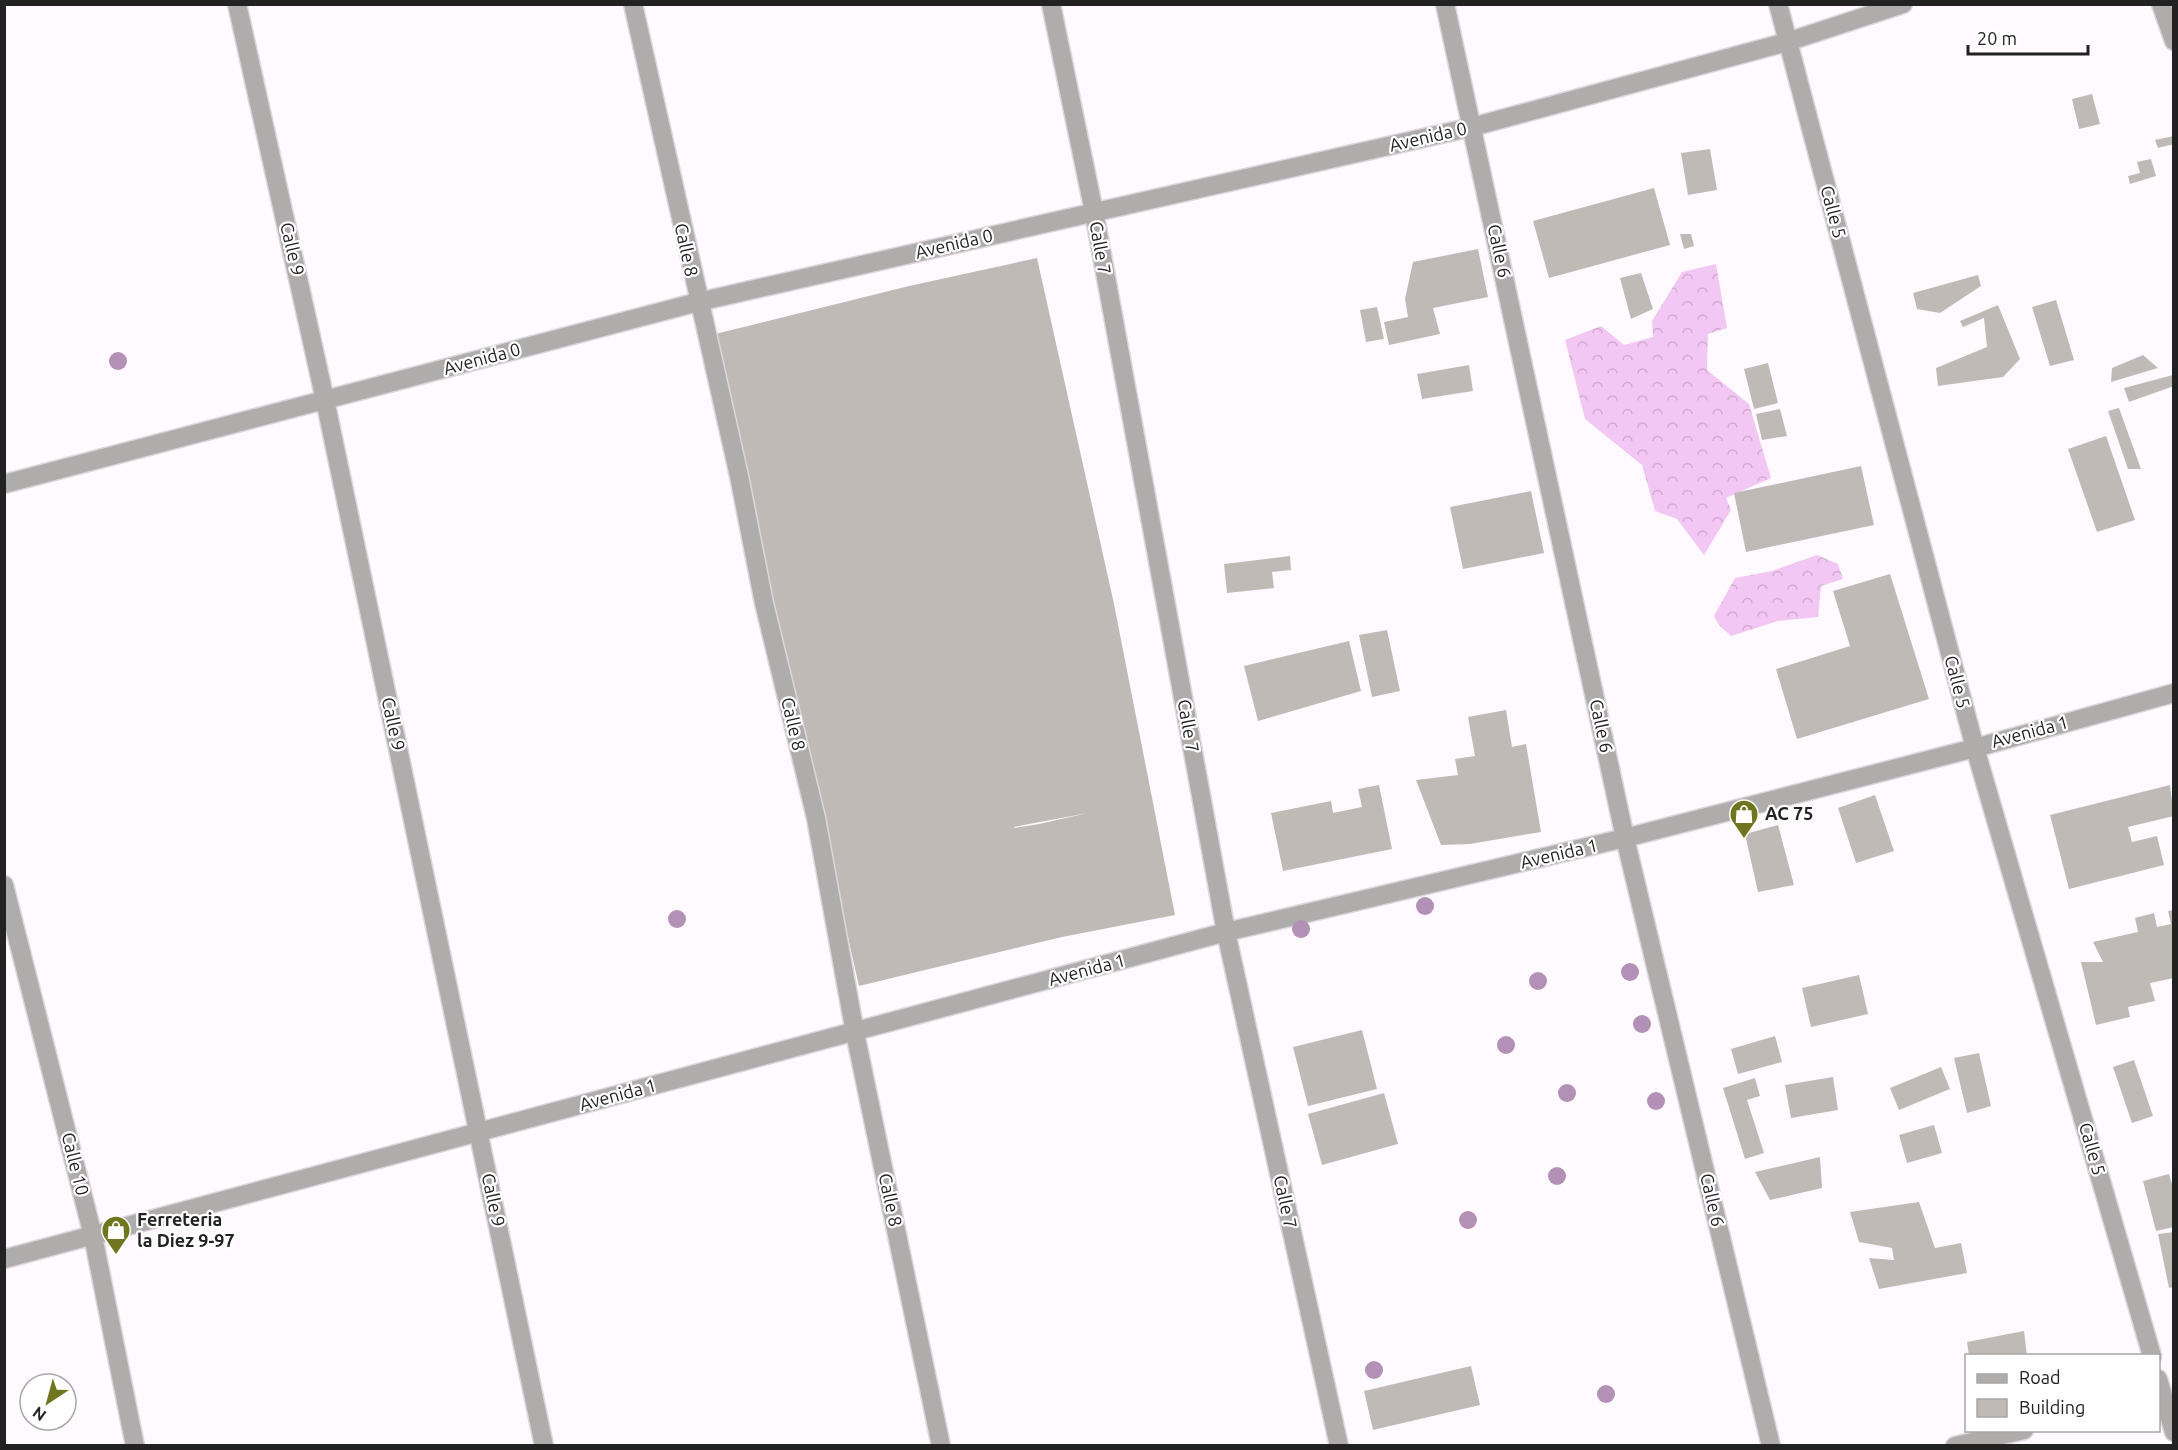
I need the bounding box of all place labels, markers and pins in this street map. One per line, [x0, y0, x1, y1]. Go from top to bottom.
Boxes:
shop icon: AC 75 [1728, 798, 1760, 840]
place label: AC 75 [1765, 803, 1813, 823]
place label: Ferreteria la Diez 9-97 [137, 1209, 235, 1250]
shop icon: Ferreteria la Diez 9-97 [100, 1214, 132, 1256]

